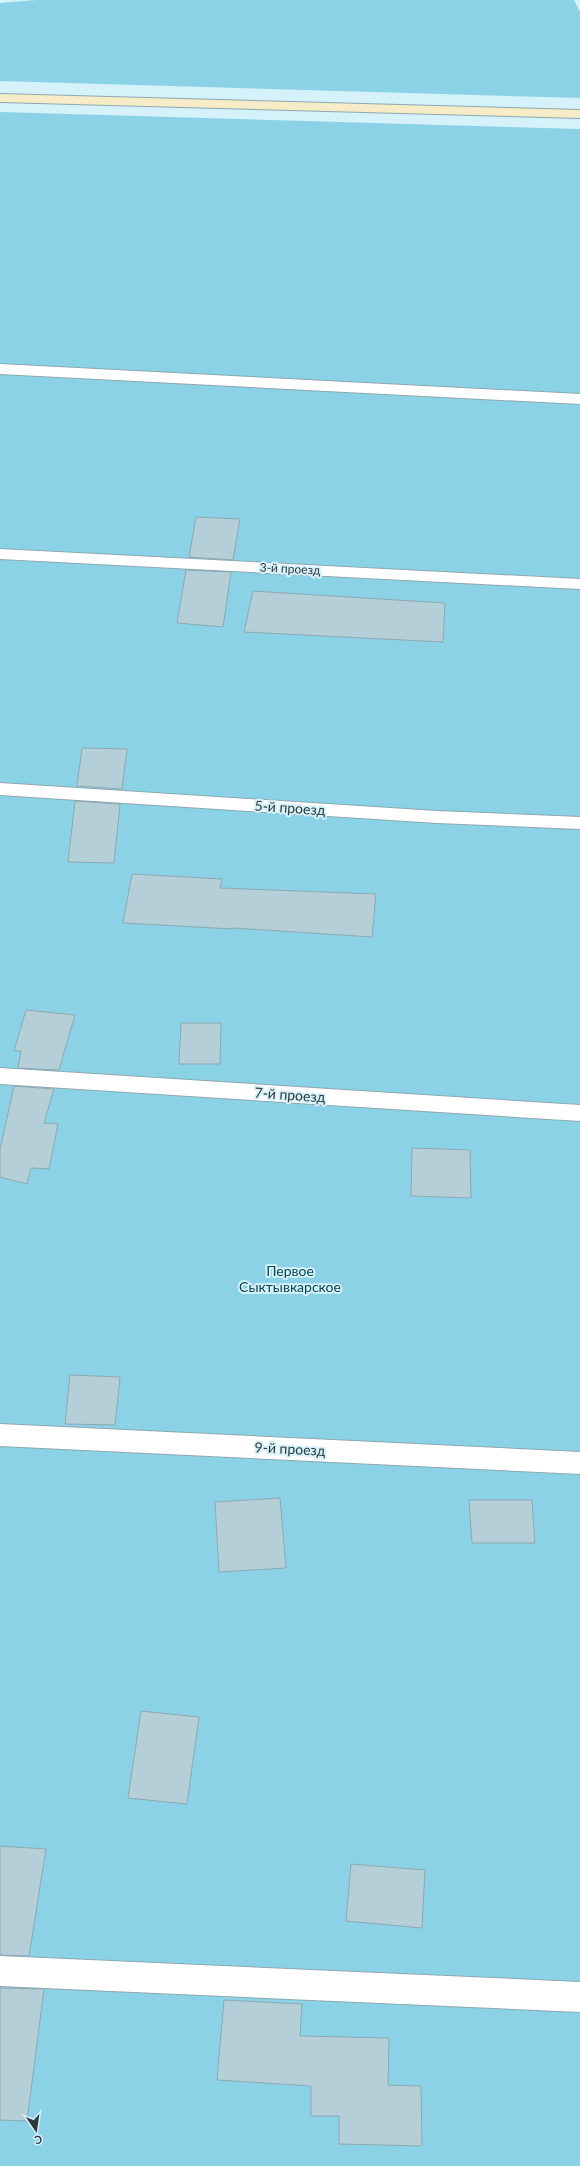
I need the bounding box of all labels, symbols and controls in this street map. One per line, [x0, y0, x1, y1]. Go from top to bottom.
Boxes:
street label: 3-й проезд [259, 559, 321, 578]
street label: 5-й проезд [254, 797, 326, 818]
street label: 7-й проезд [254, 1084, 326, 1105]
park label: Первое Сыктывкарское [239, 1262, 341, 1295]
street label: 9-й проезд [254, 1438, 326, 1459]
north arrow [16, 2110, 56, 2150]
text: С [33, 2133, 43, 2148]

